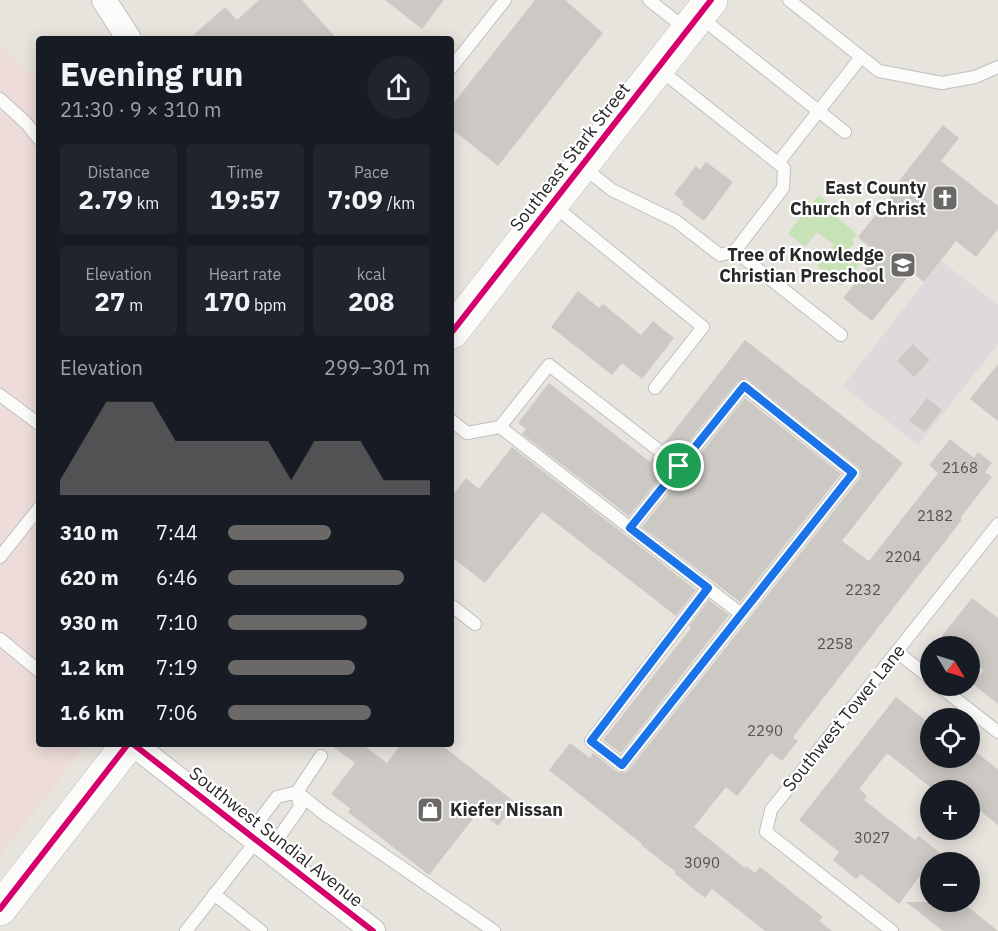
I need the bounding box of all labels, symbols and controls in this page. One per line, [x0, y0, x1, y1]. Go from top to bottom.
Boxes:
text: Evening run [60, 52, 244, 95]
button: share [367, 56, 430, 119]
street label: Southeast Stark Street [504, 78, 635, 236]
text: 21:30 · 9 × 310 m [60, 96, 221, 123]
text: Distance [87, 162, 150, 182]
text: Time [227, 162, 263, 182]
text: Pace [354, 162, 389, 182]
place label: East County Church of Christ [790, 176, 926, 220]
text: 2.79 [78, 182, 133, 216]
text: 19:57 [210, 182, 280, 216]
text: 7:09 [327, 182, 383, 216]
church icon: East County Church of Christ [930, 183, 960, 213]
text: km [133, 193, 159, 213]
text: /km [383, 193, 415, 213]
place label: Tree of Knowledge Christian Preschool [719, 243, 885, 287]
school or university icon: Tree of Knowledge Christian Preschool [888, 250, 918, 280]
text: Elevation [86, 264, 152, 284]
text: Heart rate [209, 264, 281, 284]
text: kcal [357, 264, 386, 284]
text: 27 [94, 284, 125, 318]
text: 170 [203, 284, 250, 318]
text: 208 [348, 284, 395, 318]
text: m [125, 295, 143, 315]
text: bpm [250, 295, 287, 315]
text: Elevation [60, 354, 143, 381]
text: 299–301 m [324, 354, 430, 381]
pin [653, 440, 704, 491]
icon: arrive [662, 449, 695, 482]
house number: 2168 [942, 458, 978, 477]
house number: 2182 [917, 506, 953, 525]
text: 310 m [60, 519, 119, 546]
text: 7:44 [156, 519, 198, 546]
house number: 2204 [885, 547, 921, 566]
text: 620 m [60, 564, 119, 591]
text: 6:46 [156, 564, 198, 591]
house number: 2232 [845, 580, 881, 599]
text: 930 m [60, 609, 119, 636]
text: 7:10 [156, 609, 198, 636]
house number: 2258 [817, 634, 853, 653]
north arrow [920, 636, 980, 696]
map controls [920, 636, 980, 912]
street label: Southwest Tower Lane [777, 640, 910, 796]
text: 1.2 km [60, 654, 124, 681]
text: 7:19 [156, 654, 198, 681]
text: 1.6 km [60, 699, 124, 726]
text: 7:06 [156, 699, 198, 726]
button: locate [920, 708, 980, 768]
house number: 2290 [747, 721, 783, 740]
street label: Southwest Sundial Avenue [185, 761, 368, 912]
button: + [920, 780, 980, 840]
shop icon: Kiefer Nissan [415, 795, 445, 825]
place label: Kiefer Nissan [450, 798, 563, 821]
house number: 3027 [854, 828, 890, 847]
button: − [920, 852, 980, 912]
house number: 3090 [684, 853, 720, 872]

